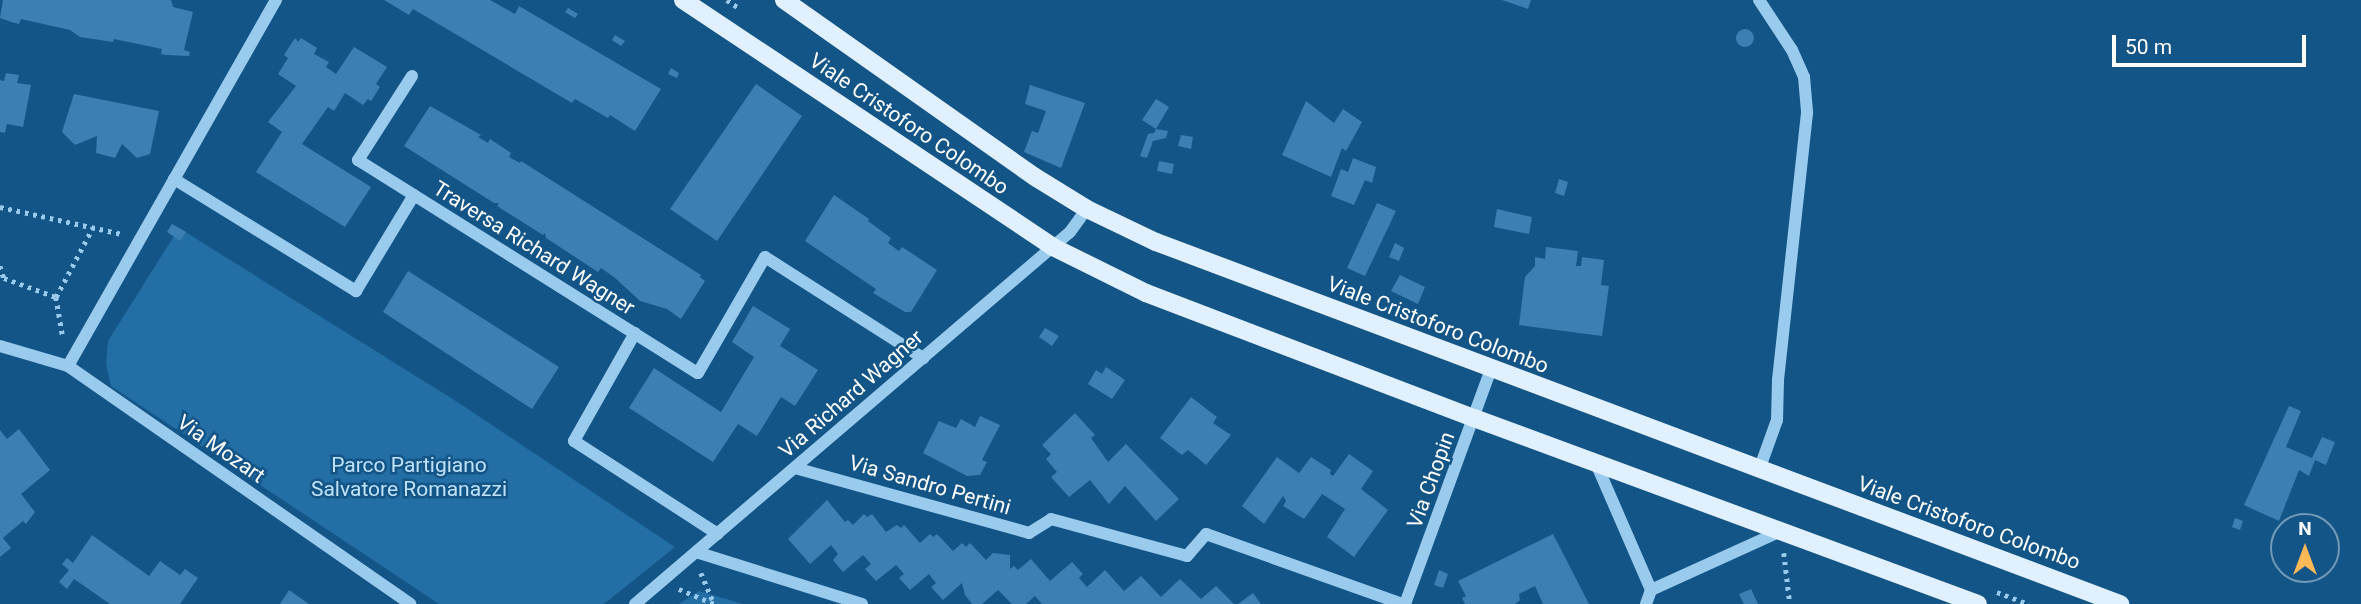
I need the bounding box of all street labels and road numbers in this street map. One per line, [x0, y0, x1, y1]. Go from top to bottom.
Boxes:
street label: Viale Cristoforo Colombo [805, 48, 1013, 200]
street label: Traversa Richard Wagner [429, 176, 639, 320]
street label: Viale Cristoforo Colombo [1324, 271, 1552, 379]
street label: Via Richard Wagner [774, 325, 928, 463]
street label: Via Mozart [172, 410, 270, 488]
street label: Via Chopin [1402, 428, 1460, 532]
street label: Via Sandro Pertini [846, 450, 1014, 520]
street label: Viale Cristoforo Colombo [1854, 471, 2084, 575]

